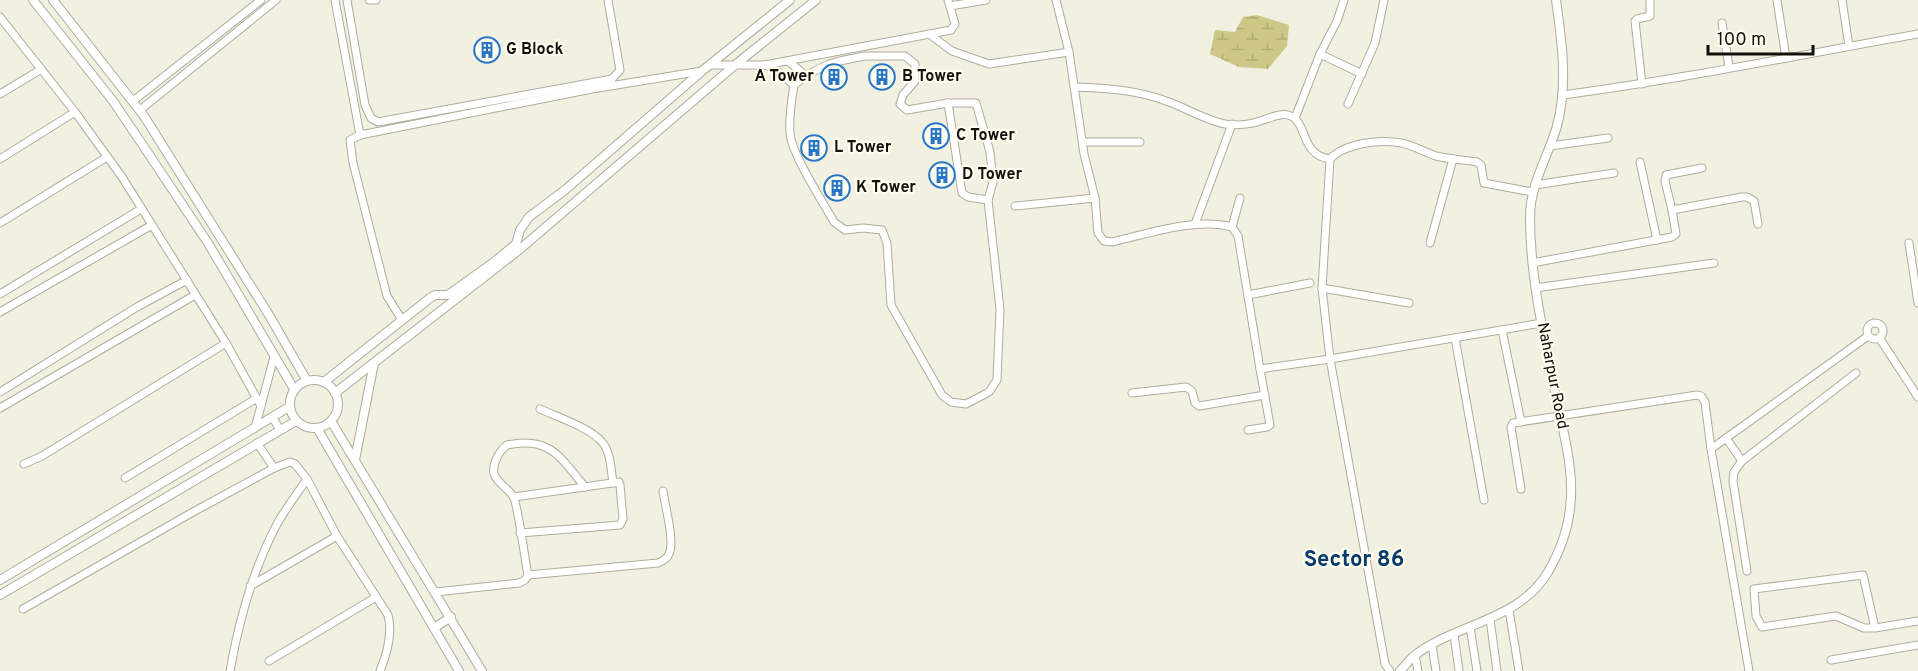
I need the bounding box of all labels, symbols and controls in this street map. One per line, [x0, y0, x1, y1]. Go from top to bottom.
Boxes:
scale bar [1708, 18, 1813, 56]
text: 100 m [1717, 29, 1766, 52]
building icon: G Block [472, 35, 502, 65]
place label: G Block [506, 40, 563, 60]
building icon: A Tower [819, 62, 849, 92]
building icon: B Tower [867, 62, 897, 92]
place label: A Tower [754, 67, 814, 87]
place label: B Tower [902, 67, 962, 87]
building icon: C Tower [921, 121, 951, 151]
place label: C Tower [956, 126, 1015, 146]
building icon: L Tower [799, 133, 829, 163]
place label: L Tower [834, 138, 892, 158]
building icon: D Tower [927, 160, 957, 190]
place label: D Tower [962, 165, 1022, 185]
building icon: K Tower [822, 173, 852, 203]
place label: K Tower [856, 178, 916, 198]
street label: Naharpur Road [1532, 321, 1572, 431]
district label: Sector 86 [1304, 547, 1404, 574]

